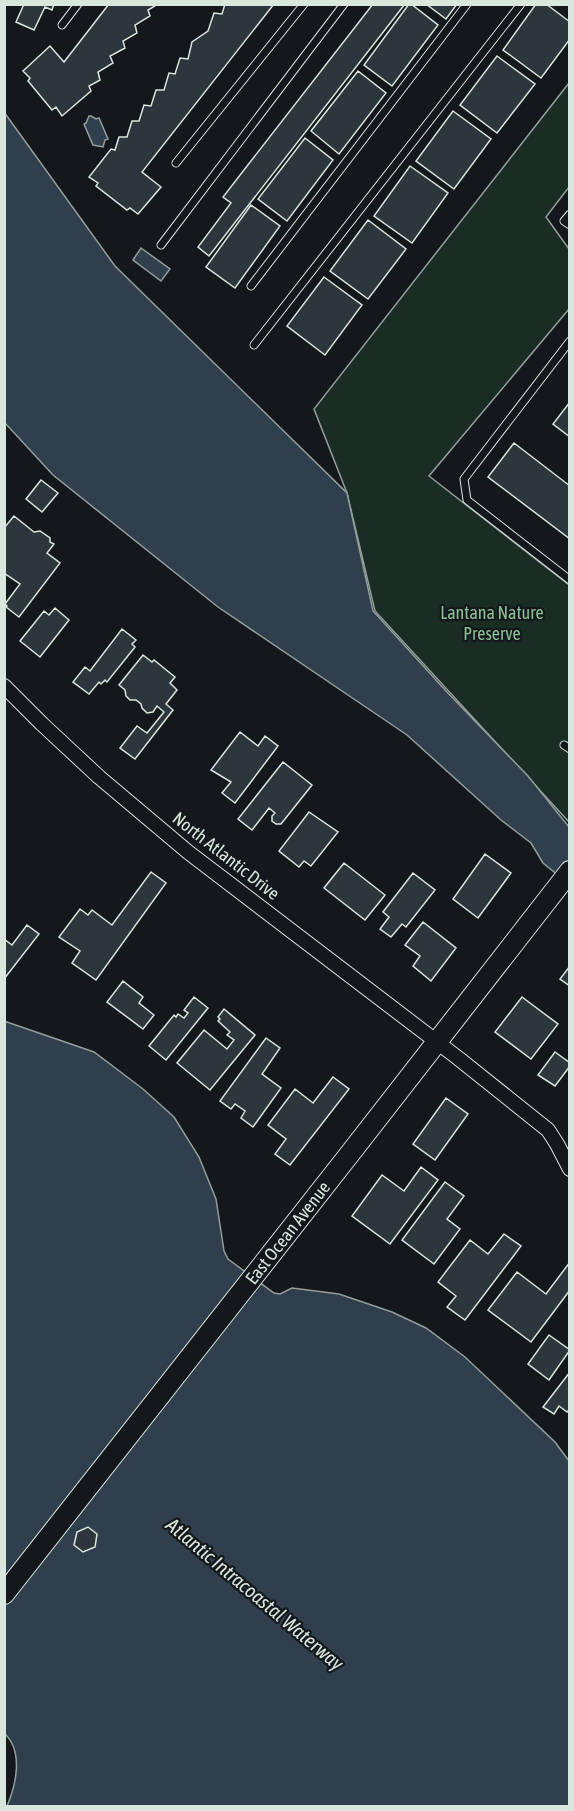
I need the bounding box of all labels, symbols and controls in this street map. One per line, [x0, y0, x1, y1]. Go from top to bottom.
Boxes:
park label: Lantana Nature Preserve [440, 602, 544, 644]
street label: North Atlantic Drive [169, 807, 284, 904]
street label: East Ocean Avenue [241, 1177, 334, 1288]
water label: Atlantic Intracoastal Waterway [161, 1512, 349, 1675]

